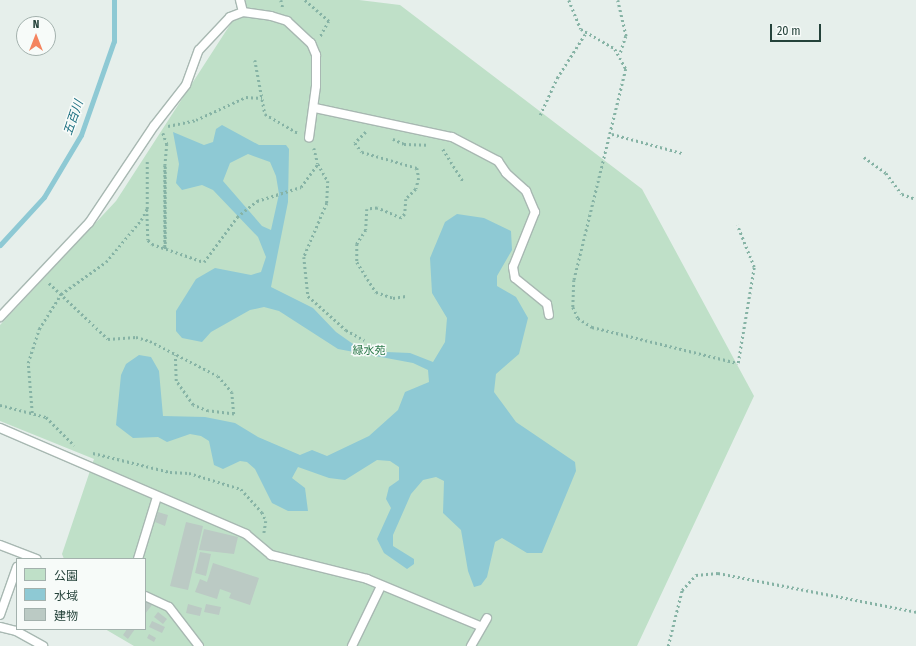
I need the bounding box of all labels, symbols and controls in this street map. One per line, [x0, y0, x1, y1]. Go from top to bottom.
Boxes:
north arrow [16, 16, 56, 56]
scale bar [772, 16, 823, 42]
text: N [33, 18, 39, 31]
text: 20 m [777, 24, 801, 38]
water label: 五百川 [61, 99, 87, 137]
park label: 緑水苑 [353, 344, 385, 358]
legend [16, 558, 146, 630]
text: 公園 [54, 569, 78, 583]
text: 水域 [54, 589, 78, 603]
text: 建物 [54, 609, 78, 623]

